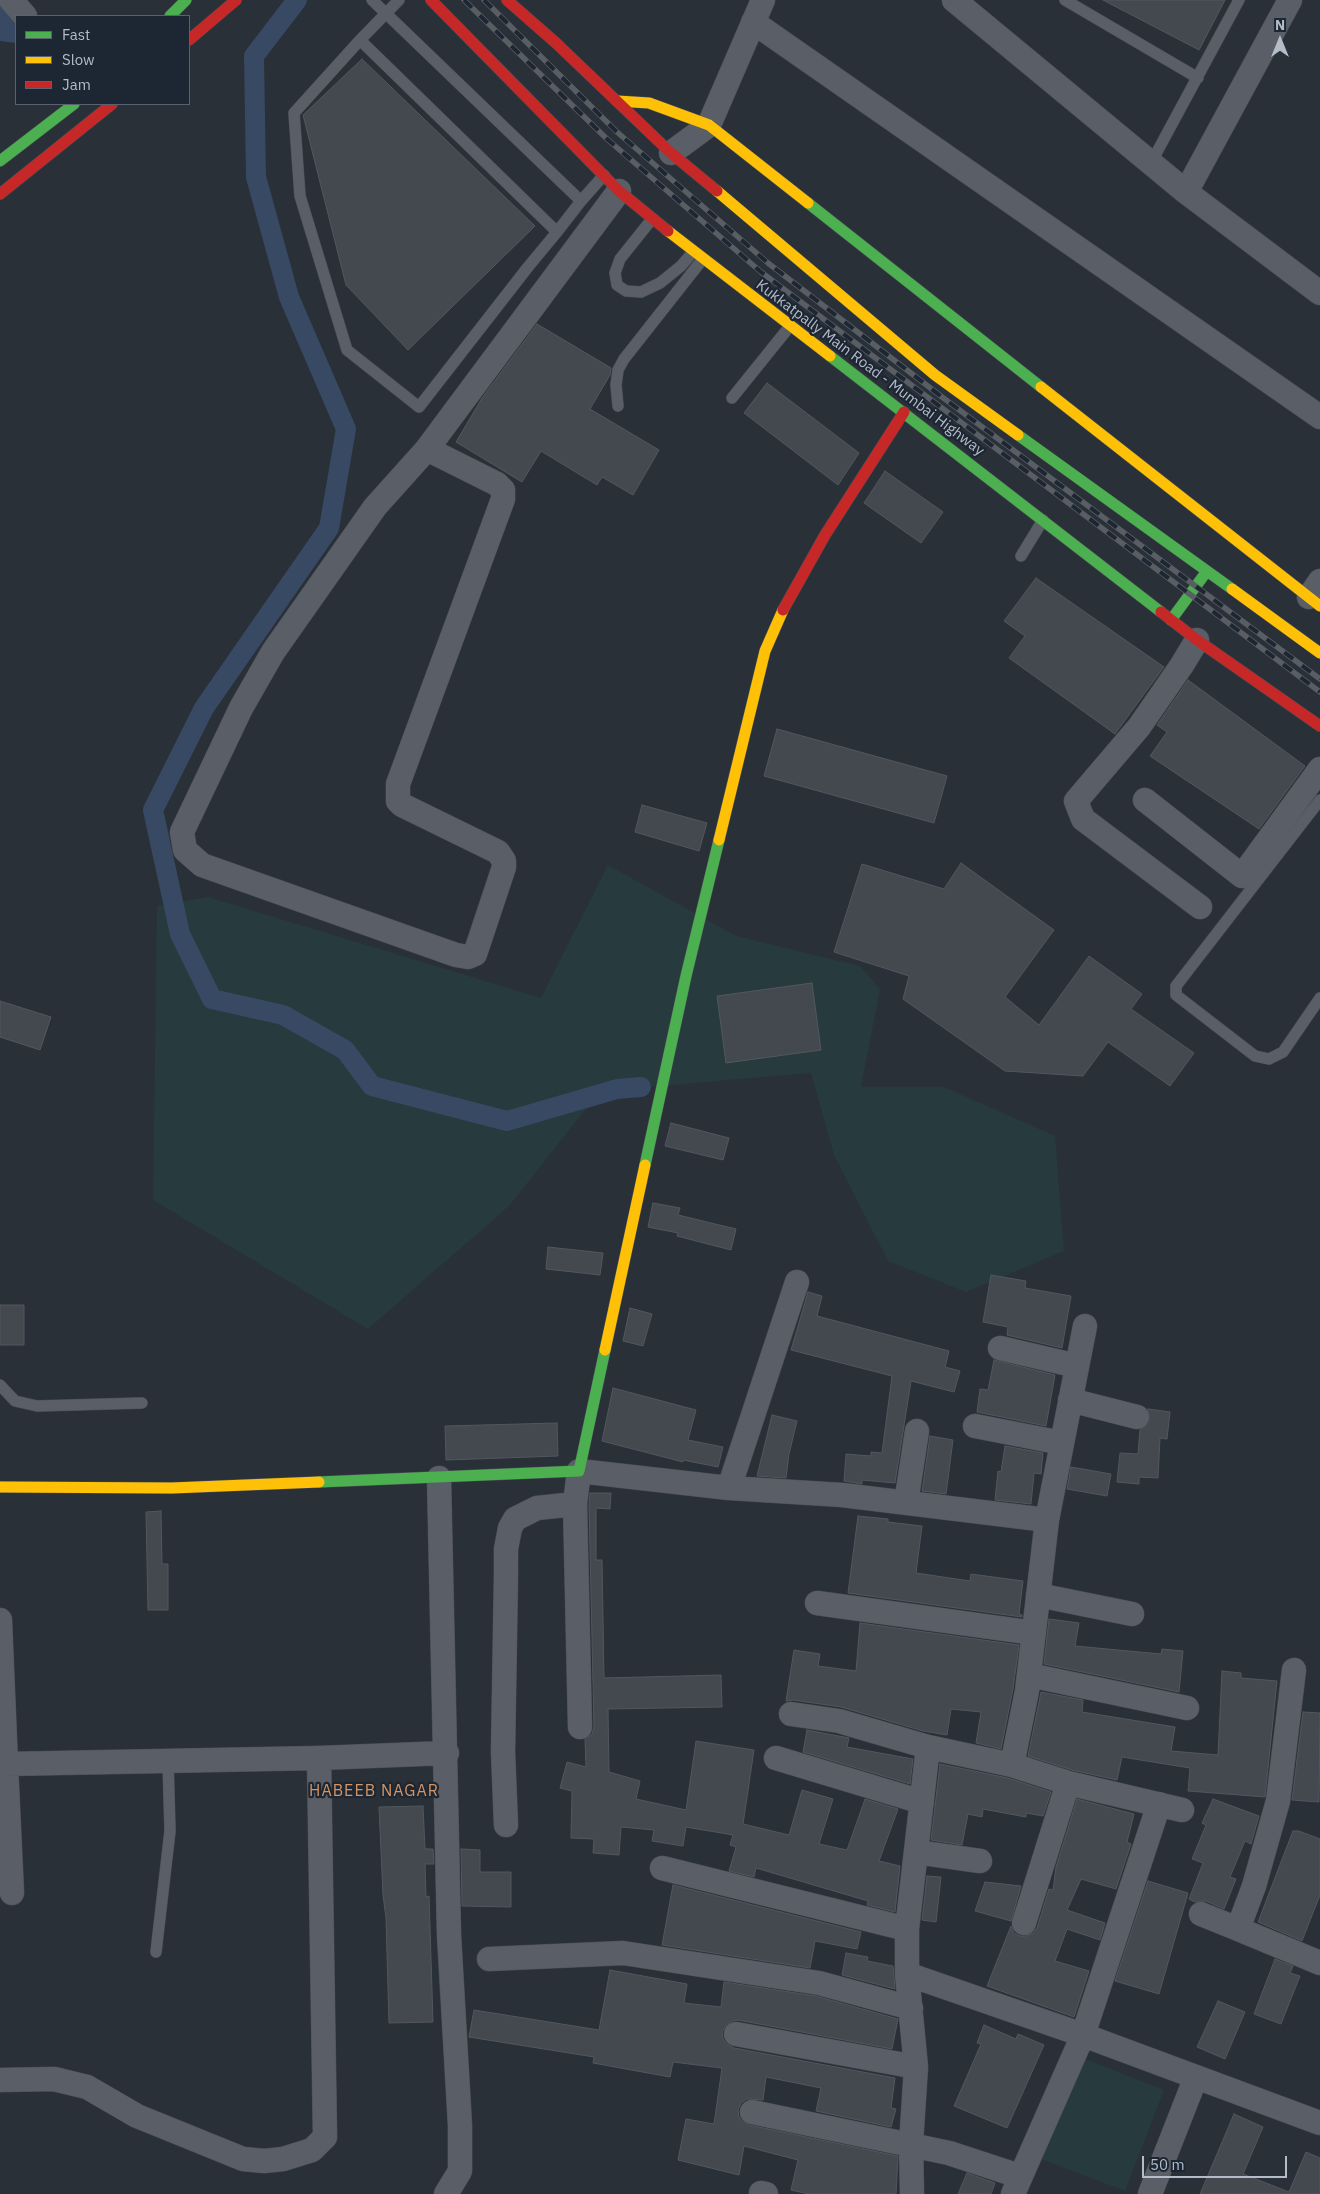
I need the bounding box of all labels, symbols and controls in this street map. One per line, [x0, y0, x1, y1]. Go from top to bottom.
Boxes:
legend [15, 15, 190, 105]
north arrow [1255, 15, 1305, 65]
text: N [1275, 16, 1285, 34]
text: Fast [62, 25, 90, 44]
text: Slow [62, 50, 95, 69]
text: Jam [62, 75, 91, 94]
street label: Kukkatpally Main Road - Mumbai Highway [752, 276, 988, 460]
district label: HABEEB NAGAR [308, 1781, 440, 1801]
scale bar [1145, 2146, 1290, 2178]
text: 50 m [1150, 2155, 1185, 2174]

